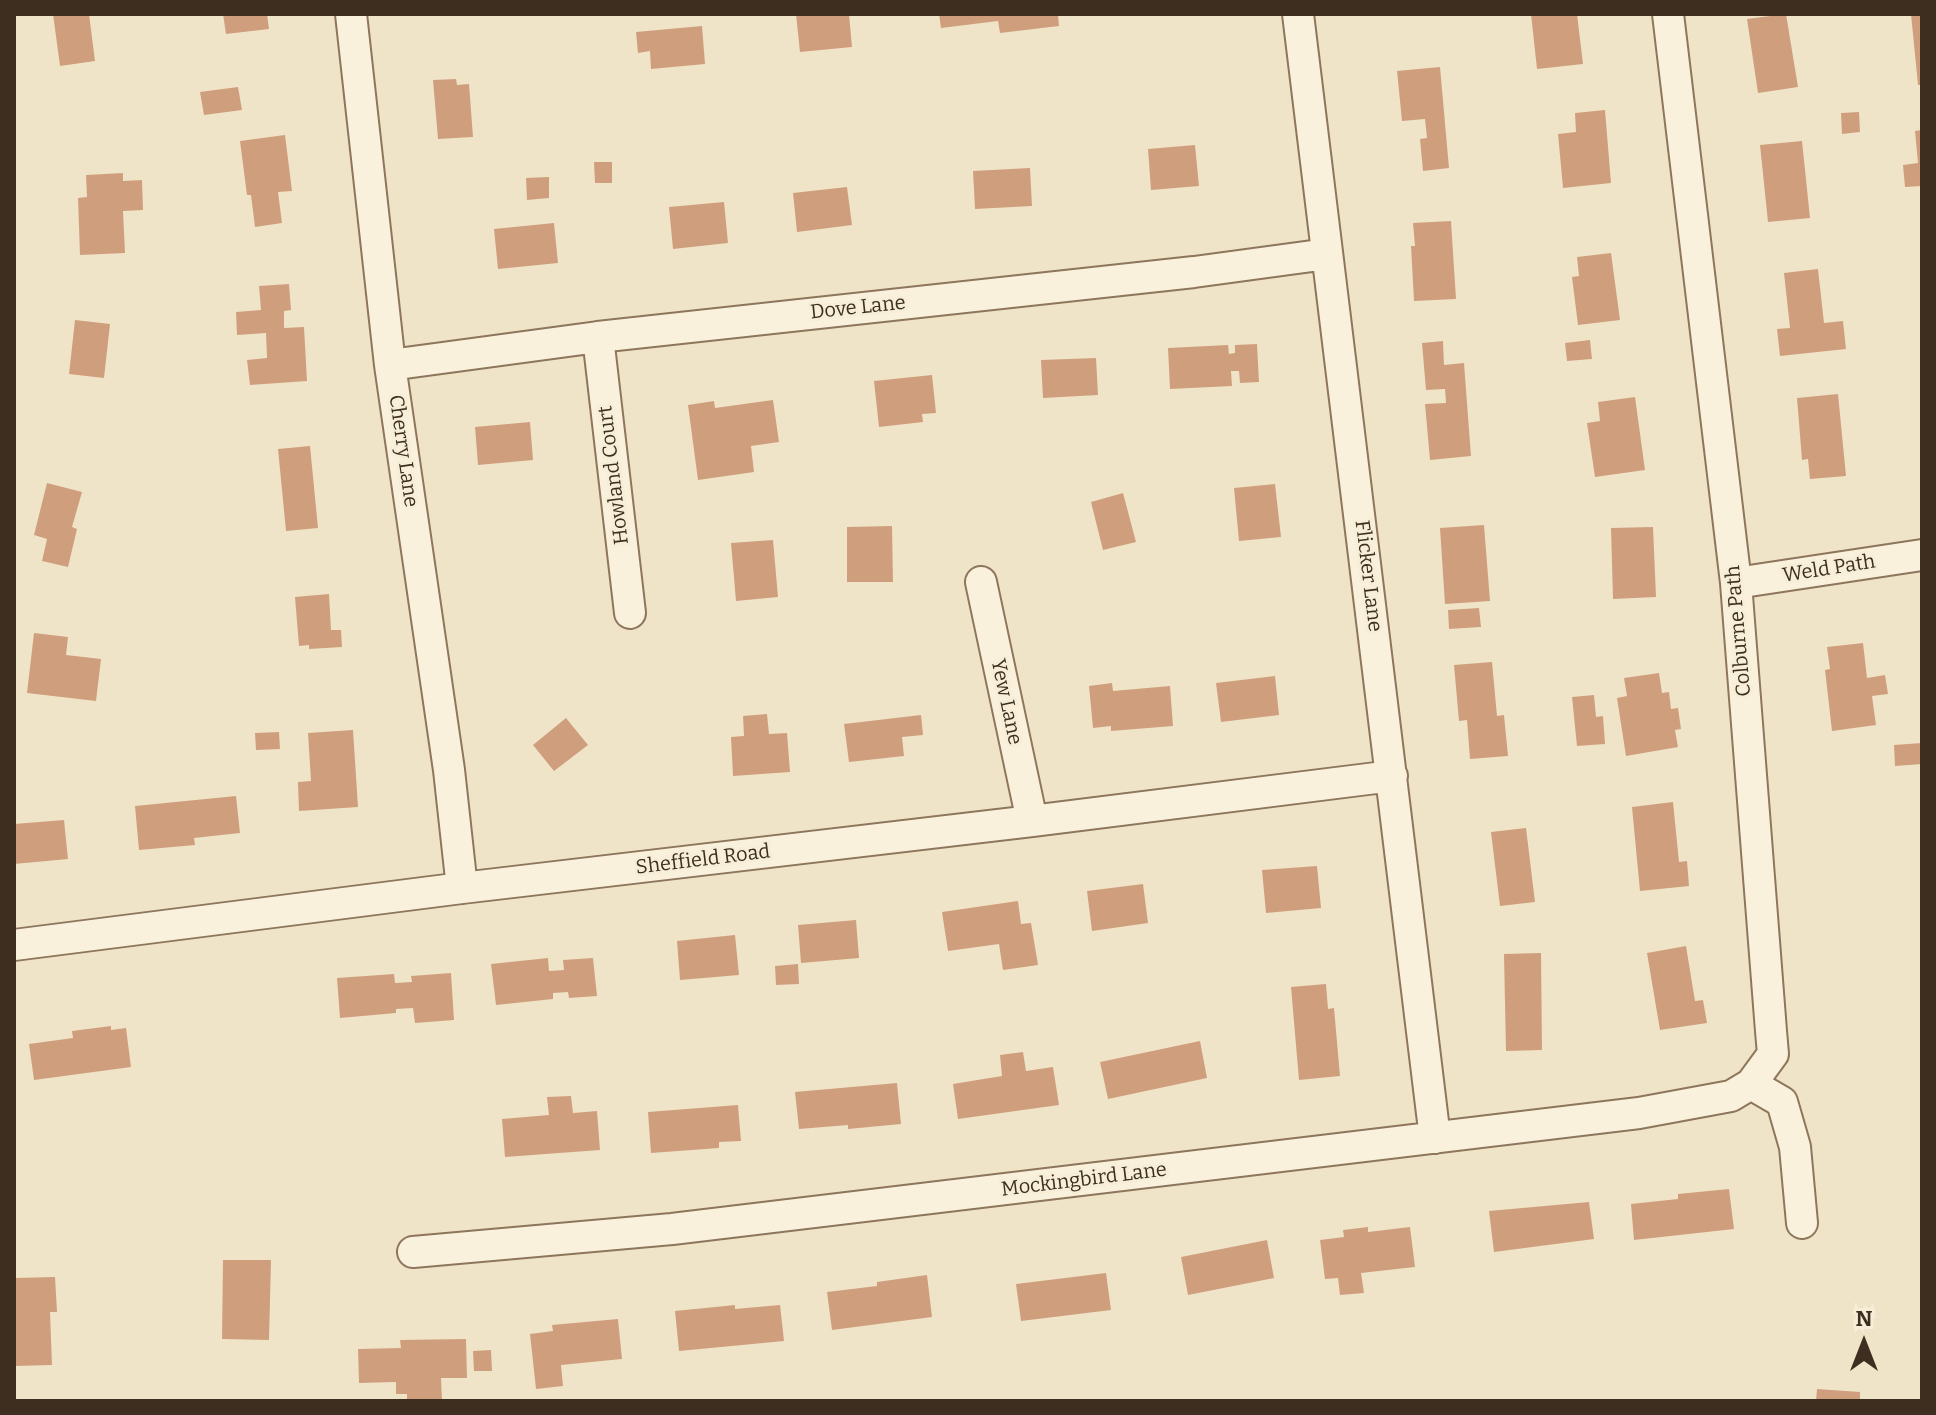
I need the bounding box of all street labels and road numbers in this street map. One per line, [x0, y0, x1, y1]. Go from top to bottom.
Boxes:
street label: Dove Lane [809, 291, 907, 325]
street label: Cherry Lane [383, 393, 423, 509]
street label: Howland Court [594, 404, 634, 546]
street label: Flicker Lane [1349, 519, 1387, 633]
street label: Weld Path [1781, 550, 1877, 588]
street label: Colburne Path [1721, 564, 1757, 698]
street label: Yew Lane [985, 657, 1027, 747]
street label: Sheffield Road [634, 840, 772, 880]
street label: Mockingbird Lane [1000, 1158, 1168, 1202]

